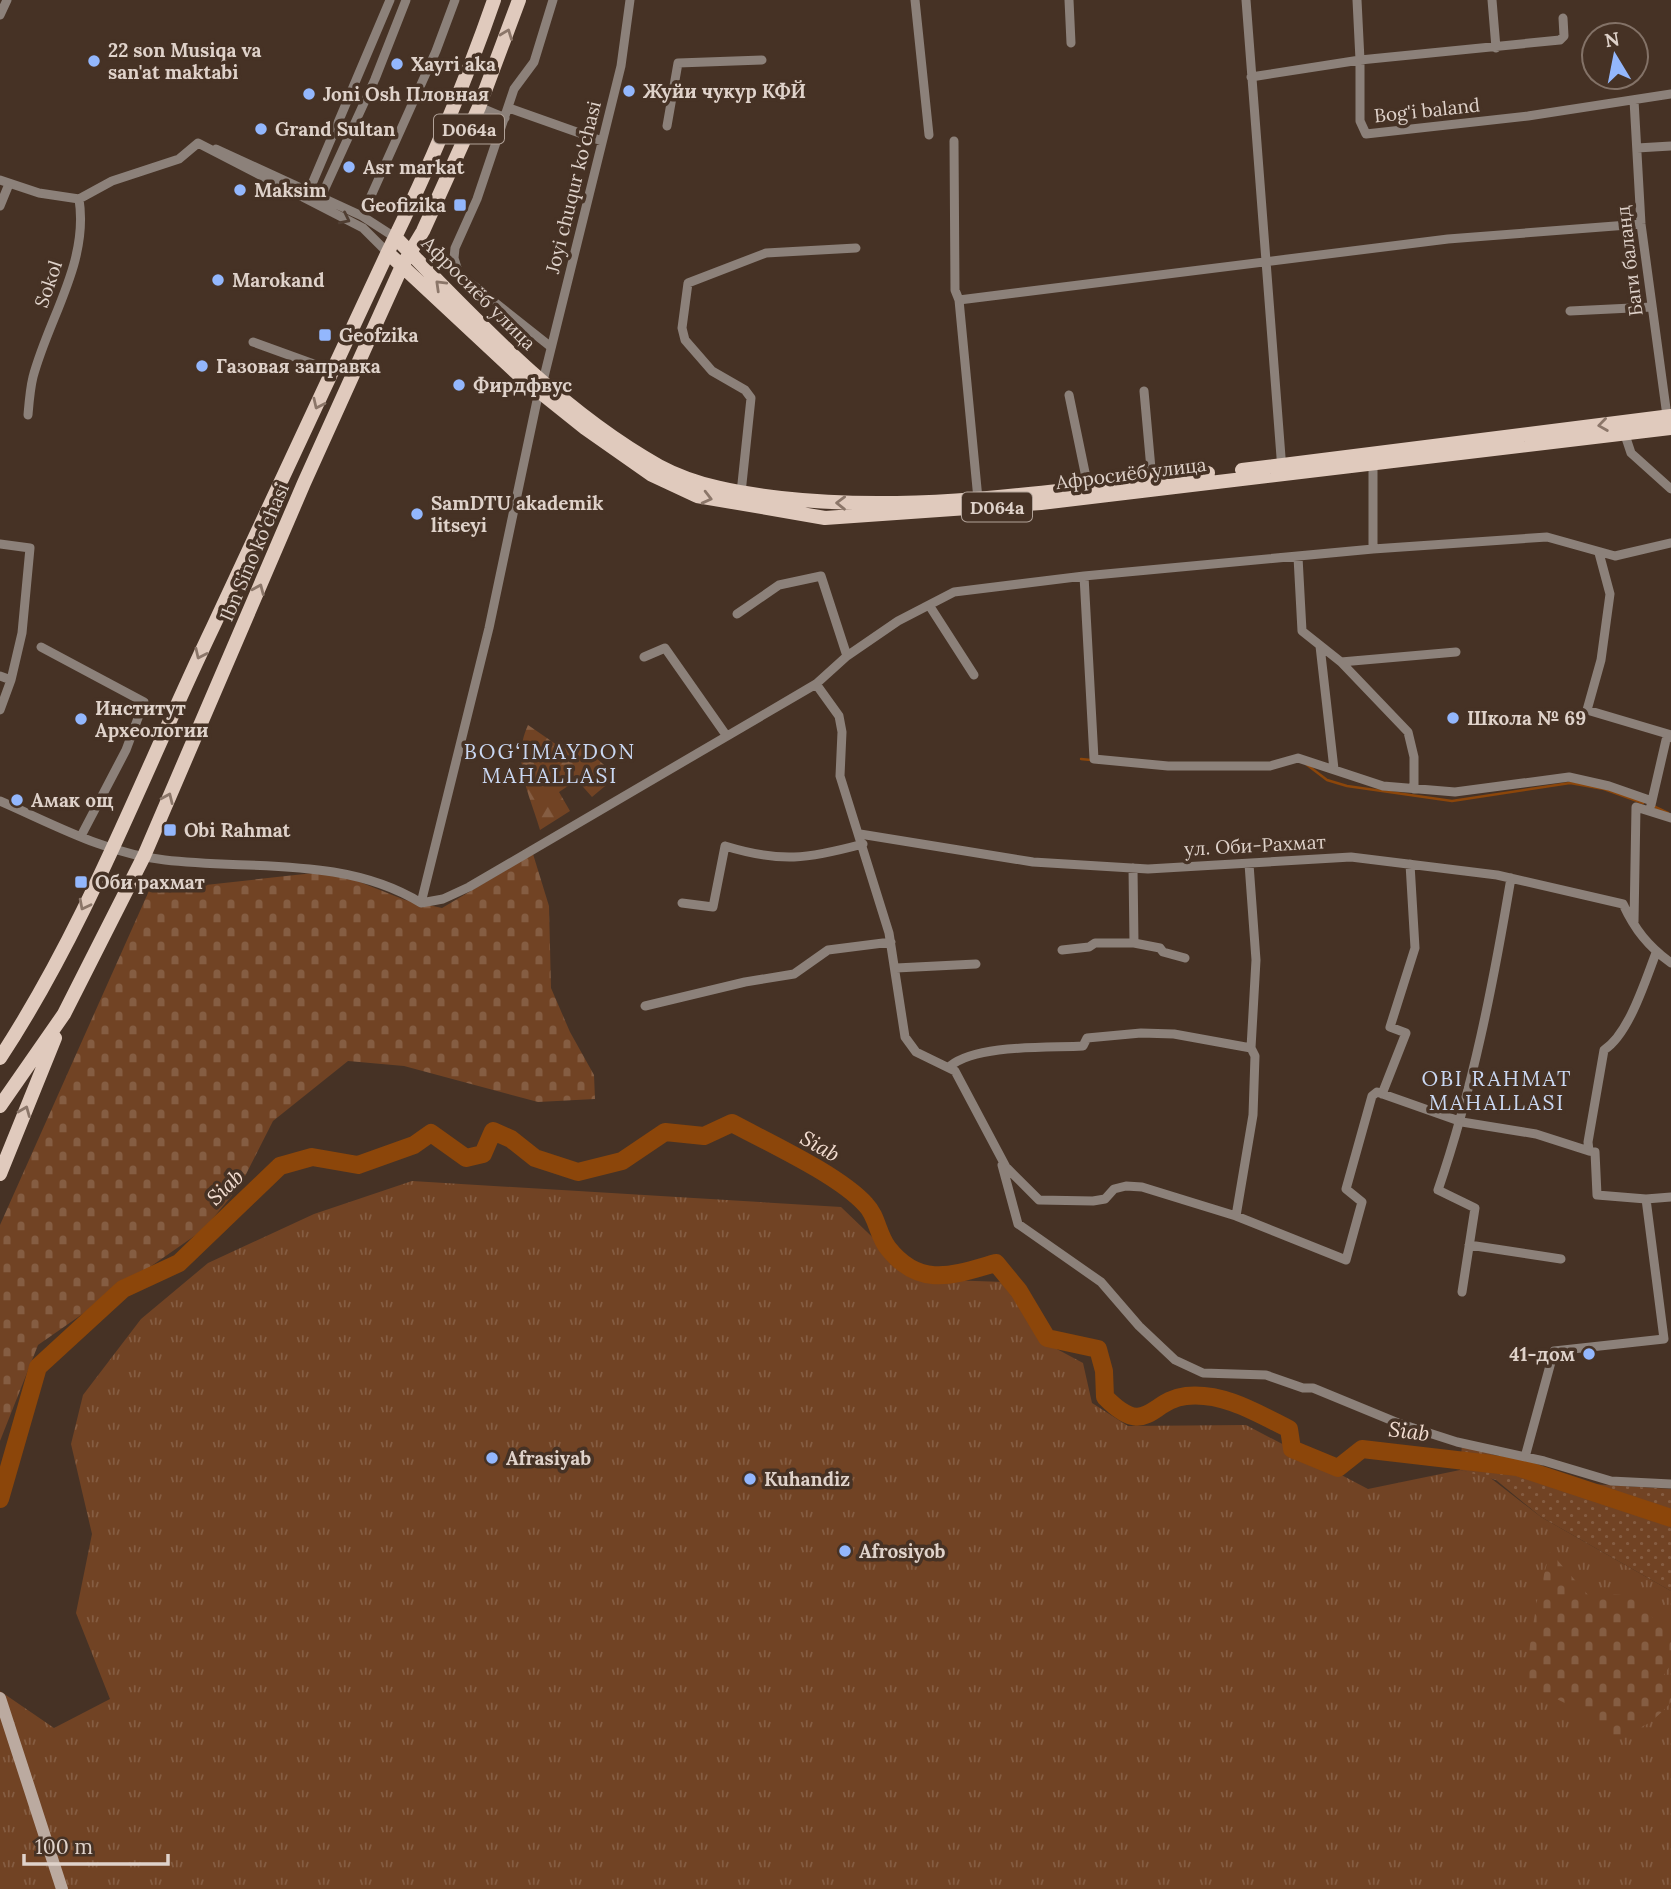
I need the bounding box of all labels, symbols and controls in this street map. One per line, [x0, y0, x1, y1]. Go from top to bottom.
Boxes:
north arrow [1580, 21, 1650, 91]
text: N [1603, 26, 1622, 52]
one-way arrow [499, 29, 513, 41]
place label: 22 son Musiqa va san'at maktabi [108, 38, 262, 84]
place label: Xayri aka [411, 52, 496, 76]
marker: 22 son Musiqa va san'at maktabi [86, 53, 102, 69]
marker: Xayri aka [389, 56, 405, 72]
place label: Жуйи чукур КФЙ [643, 79, 806, 103]
place label: Joni Osh Пловная [323, 82, 489, 106]
marker: Жуйи чукур КФЙ [621, 83, 637, 99]
marker: Joni Osh Пловная [301, 86, 317, 102]
street label: Bog'i baland [1373, 93, 1481, 127]
street label: Joyi chuqur ko'chasi [540, 98, 606, 277]
road number: D064a [434, 114, 504, 144]
place label: Grand Sultan [275, 117, 395, 141]
marker: Grand Sultan [253, 121, 269, 137]
place label: Asr markat [363, 155, 465, 179]
marker: Asr markat [341, 159, 357, 175]
place label: Maksim [254, 178, 327, 202]
marker: Maksim [232, 182, 248, 198]
place label: Geofizika [361, 193, 446, 217]
marker: Geofizika [452, 197, 468, 213]
street label: Баги баланд [1610, 204, 1648, 318]
one-way arrow [338, 211, 350, 225]
street label: Афросиёб улица [416, 230, 541, 355]
street label: Sokol [29, 257, 67, 311]
place label: Marokand [232, 268, 325, 292]
marker: Marokand [210, 272, 226, 288]
one-way arrow [435, 280, 448, 293]
place label: Geofzika [339, 323, 418, 347]
marker: Geofzika [317, 327, 333, 343]
place label: Газовая заправка [216, 354, 381, 378]
marker: Газовая заправка [194, 358, 210, 374]
place label: Фирдфвус [473, 373, 572, 397]
marker: Фирдфвус [451, 377, 467, 393]
one-way arrow [312, 397, 326, 409]
one-way arrow [1598, 417, 1609, 432]
street label: Афросиёб улица [1053, 452, 1208, 494]
street label: Ibn Sino ko'chasi [214, 479, 294, 625]
one-way arrow [701, 490, 713, 504]
place label: SamDTU akademik litseyi [431, 491, 604, 537]
road number: D064a [962, 492, 1032, 522]
one-way arrow [836, 495, 846, 511]
marker: SamDTU akademik litseyi [409, 506, 425, 522]
one-way arrow [250, 584, 264, 596]
one-way arrow [194, 647, 208, 659]
place label: Институт Археологии [95, 696, 208, 742]
place label: Школа № 69 [1467, 706, 1586, 730]
marker: Школа № 69 [1445, 710, 1461, 726]
marker: Институт Археологии [73, 711, 89, 727]
district label: BOG‘IMAYDON MAHALLASI [464, 738, 636, 789]
place label: Амак ощ [31, 788, 114, 812]
marker: Амак ощ [9, 792, 25, 808]
one-way arrow [160, 793, 174, 805]
place label: Obi Rahmat [184, 818, 292, 842]
marker: Obi Rahmat [162, 822, 178, 838]
street label: ул. Оби-Рахмат [1184, 829, 1326, 861]
place label: Оби рахмат [95, 870, 205, 894]
marker: Оби рахмат [73, 874, 89, 890]
one-way arrow [79, 898, 93, 910]
district label: OBI RAHMAT MAHALLASI [1421, 1065, 1573, 1116]
one-way arrow [17, 1105, 31, 1117]
water label: Siab [796, 1124, 844, 1168]
water label: Siab [201, 1163, 249, 1211]
place label: 41-дом [1509, 1342, 1575, 1366]
marker: 41-дом [1581, 1346, 1597, 1362]
water label: Siab [1387, 1415, 1431, 1447]
place label: Afrasiyab [506, 1446, 591, 1470]
marker: Afrasiyab [484, 1450, 500, 1466]
place label: Kuhandiz [764, 1467, 850, 1491]
marker: Kuhandiz [742, 1471, 758, 1487]
place label: Afrosiyob [859, 1539, 946, 1563]
marker: Afrosiyob [837, 1543, 853, 1559]
scale bar [24, 1822, 168, 1866]
text: 100 m [35, 1833, 93, 1860]

